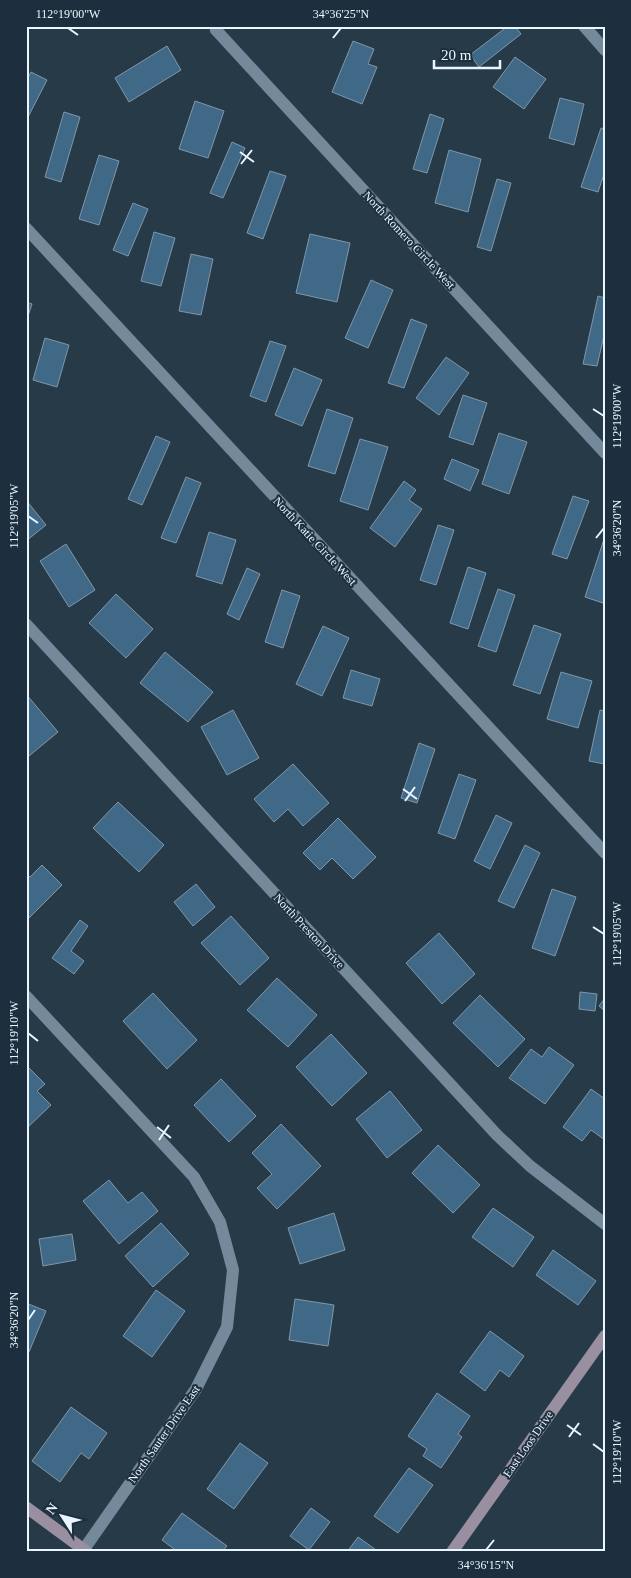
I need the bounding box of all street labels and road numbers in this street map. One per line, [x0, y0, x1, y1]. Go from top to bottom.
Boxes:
street label: North Romero Circle West [360, 188, 458, 292]
street label: North Katie Circle West [270, 494, 360, 589]
street label: North Preston Drive [271, 891, 347, 971]
street label: North Sauter Drive East [125, 1382, 203, 1485]
street label: East Loos Drive [500, 1408, 556, 1480]

